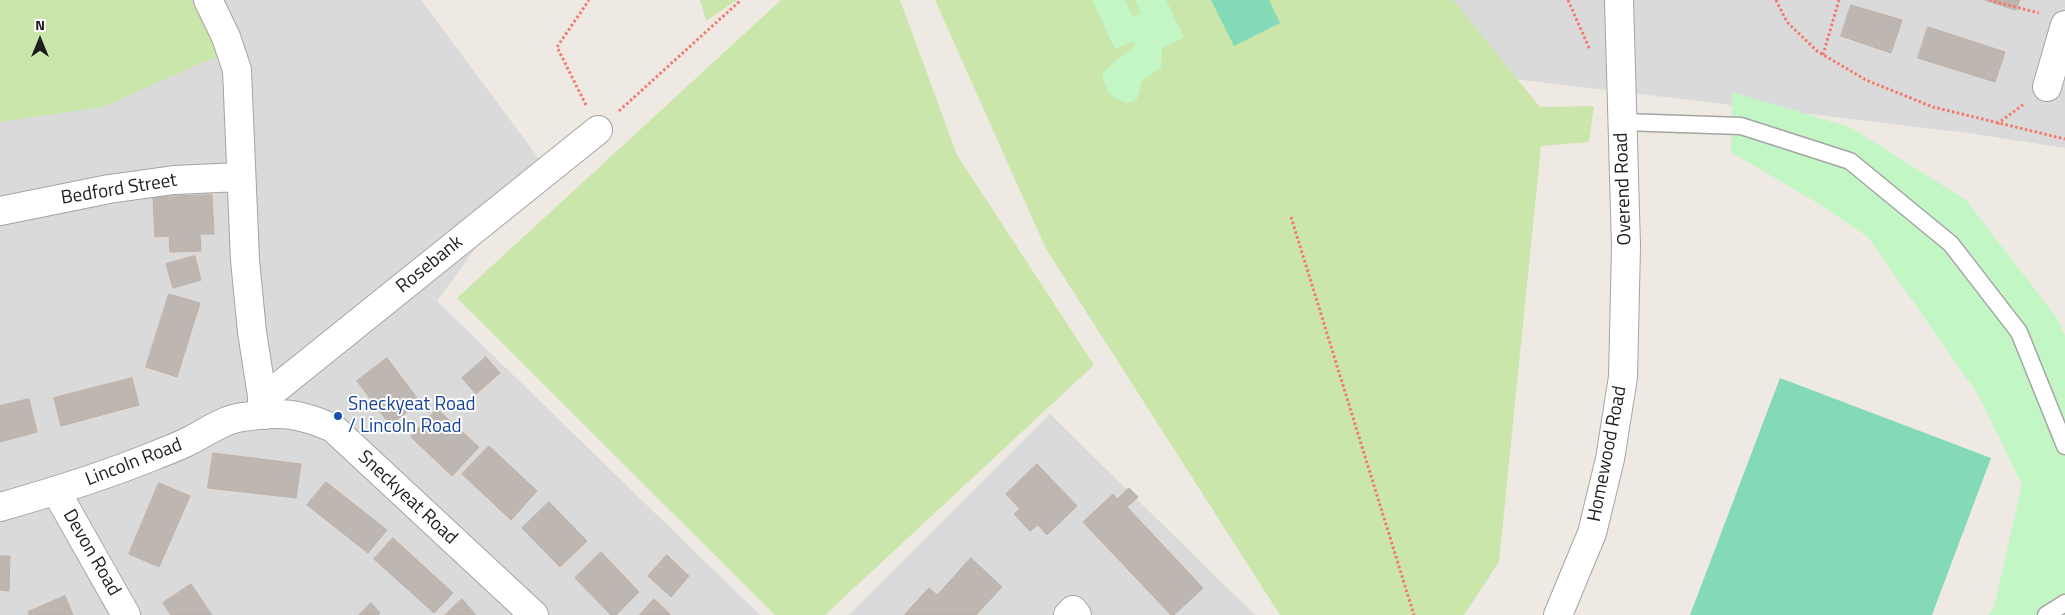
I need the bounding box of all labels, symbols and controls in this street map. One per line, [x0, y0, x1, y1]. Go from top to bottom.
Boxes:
text: N [35, 14, 45, 35]
north arrow [15, 15, 65, 65]
street label: Overend Road [1611, 132, 1637, 246]
street label: Bedford Street [59, 170, 179, 210]
street label: Rosebank [392, 231, 468, 299]
street label: Homewood Road [1584, 384, 1632, 524]
place label: Sneckyeat Road / Lincoln Road [348, 394, 476, 438]
marker: Sneckyeat Road / Lincoln Road [332, 410, 344, 422]
street label: Lincoln Road [83, 434, 185, 492]
street label: Sneckyeat Road [353, 446, 461, 550]
street label: Devon Road [57, 506, 125, 600]

